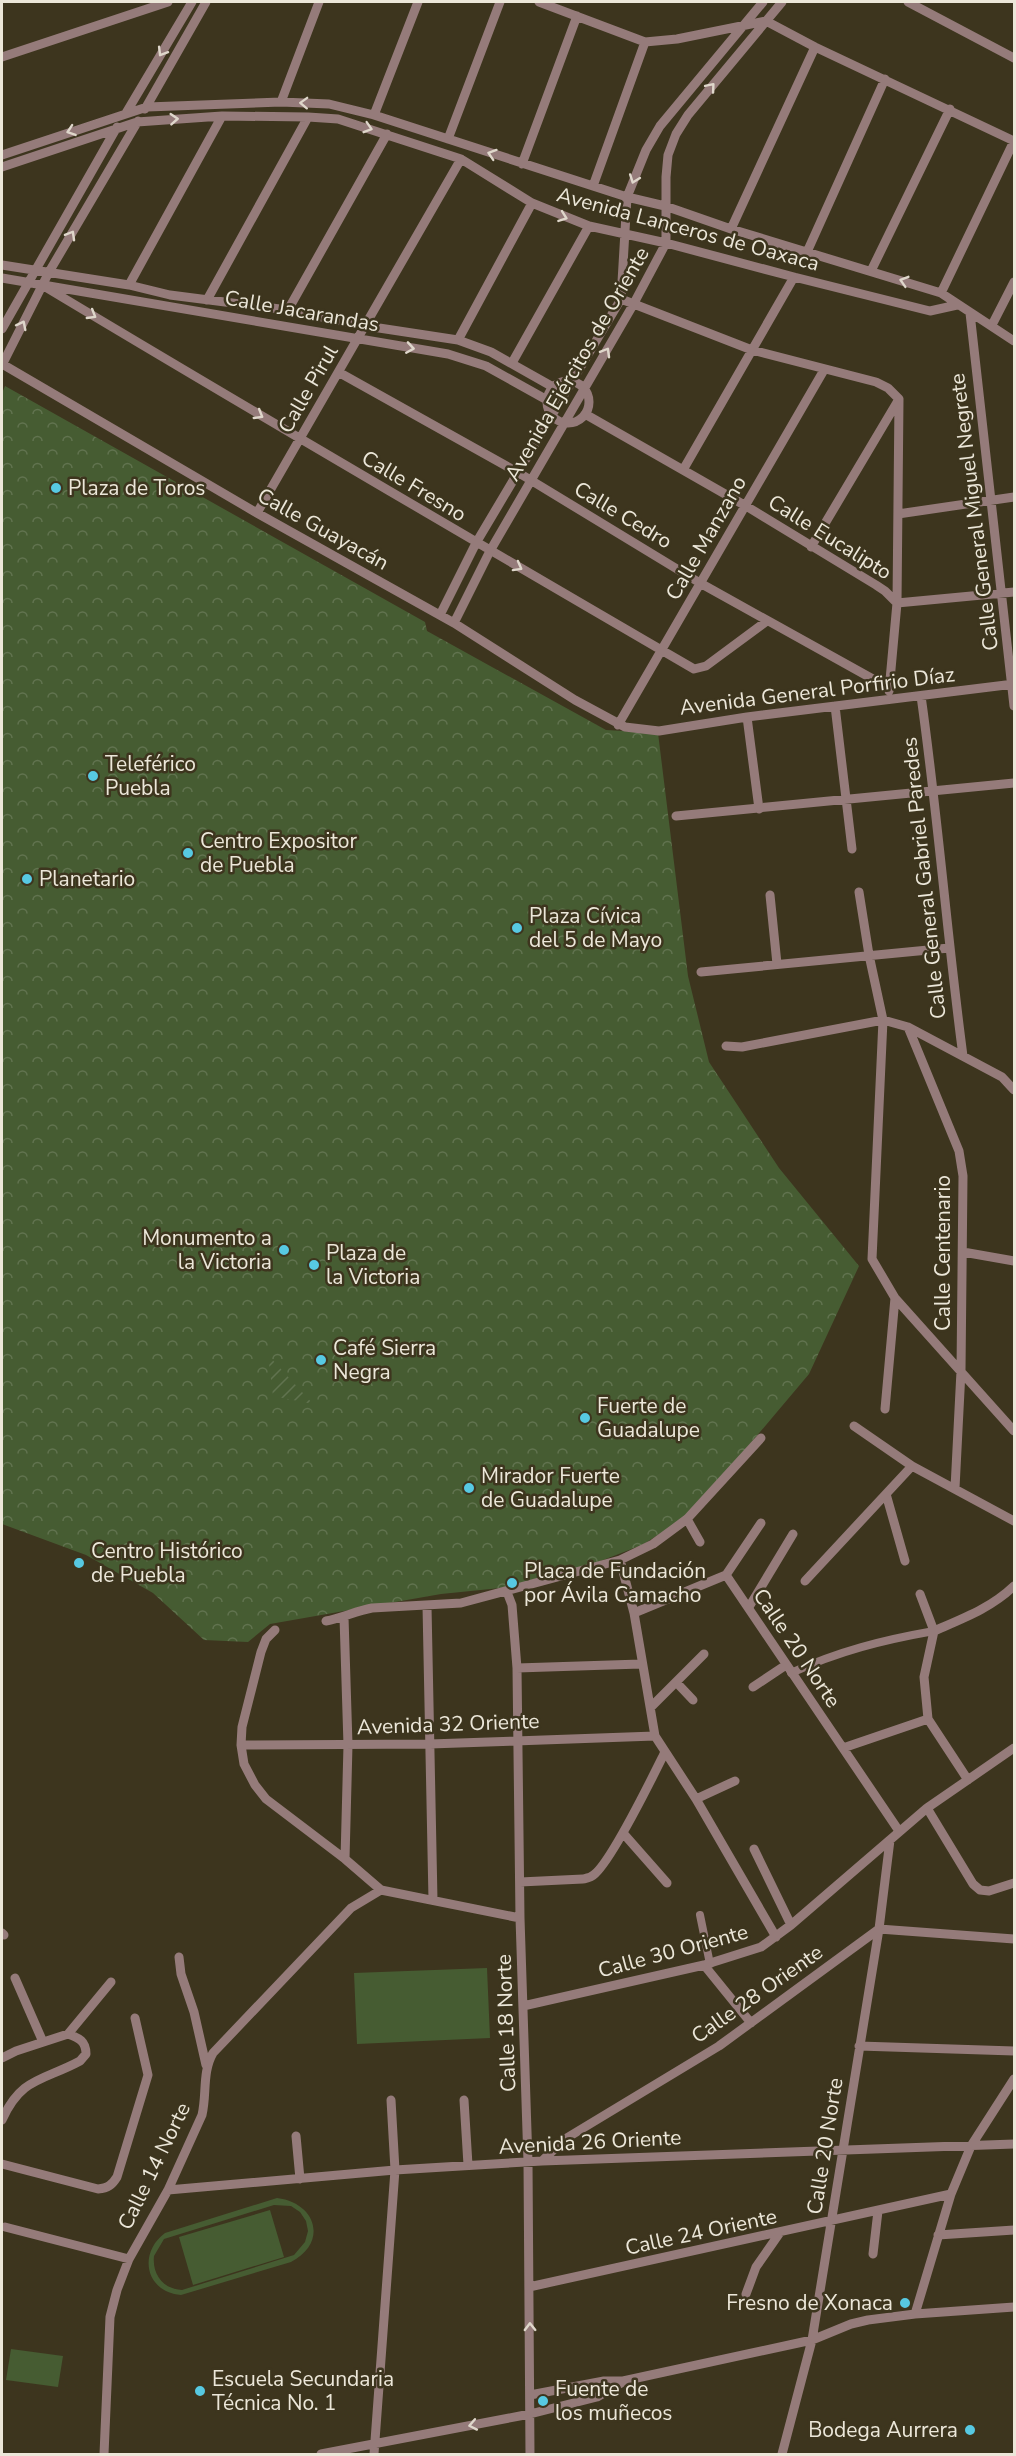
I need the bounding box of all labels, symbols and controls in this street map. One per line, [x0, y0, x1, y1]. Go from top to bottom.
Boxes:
one-way arrow [158, 46, 169, 56]
one-way arrow [704, 83, 715, 94]
one-way arrow [300, 96, 309, 109]
one-way arrow [170, 112, 179, 125]
one-way arrow [362, 121, 373, 133]
one-way arrow [66, 124, 77, 137]
one-way arrow [487, 148, 498, 161]
one-way arrow [629, 173, 642, 183]
street label: Avenida Lanceros de Oaxaca [554, 180, 822, 278]
one-way arrow [557, 210, 568, 222]
one-way arrow [64, 231, 75, 241]
street label: Avenida Ejércitos de Oriente [498, 242, 656, 486]
one-way arrow [899, 276, 910, 289]
street label: Calle Jacarandas [223, 284, 381, 338]
one-way arrow [86, 308, 96, 320]
one-way arrow [14, 321, 26, 332]
street label: Calle Pirul [272, 339, 345, 438]
one-way arrow [405, 341, 415, 354]
one-way arrow [599, 348, 610, 358]
street label: Calle General Miguel Negrete [943, 372, 1005, 652]
one-way arrow [253, 408, 263, 420]
street label: Calle Fresno [356, 444, 472, 528]
street label: Calle Manzano [659, 471, 753, 605]
place label: Plaza de Toros [68, 474, 205, 502]
street label: Calle Cedro [569, 475, 677, 555]
marker: Plaza de Toros [49, 481, 63, 495]
street label: Calle Guayacán [252, 481, 394, 577]
street label: Calle Eucalipto [763, 488, 897, 586]
one-way arrow [512, 560, 523, 571]
street label: Avenida General Porfirio Díaz [678, 660, 956, 722]
street label: Calle General Gabriel Paredes [895, 736, 953, 1020]
place label: Teleférico Puebla [105, 750, 196, 802]
marker: Teleférico Puebla [86, 769, 100, 783]
place label: Centro Expositor de Puebla [200, 827, 357, 879]
marker: Centro Expositor de Puebla [181, 846, 195, 860]
place label: Planetario [39, 865, 135, 893]
marker: Planetario [20, 872, 34, 886]
place label: Plaza Cívica del 5 de Mayo [529, 902, 662, 954]
marker: Plaza Cívica del 5 de Mayo [510, 921, 524, 935]
street label: Calle Centenario [929, 1175, 957, 1331]
place label: Monumento a la Victoria [142, 1224, 272, 1276]
place label: Plaza de la Victoria [326, 1239, 420, 1291]
marker: Monumento a la Victoria [277, 1243, 291, 1257]
marker: Plaza de la Victoria [307, 1258, 321, 1272]
place label: Café Sierra Negra [333, 1334, 436, 1386]
marker: Café Sierra Negra [314, 1353, 328, 1367]
place label: Fuerte de Guadalupe [597, 1392, 700, 1444]
marker: Fuerte de Guadalupe [578, 1411, 592, 1425]
place label: Mirador Fuerte de Guadalupe [481, 1462, 620, 1514]
marker: Mirador Fuerte de Guadalupe [462, 1481, 476, 1495]
place label: Centro Histórico de Puebla [91, 1537, 243, 1589]
marker: Centro Histórico de Puebla [72, 1556, 86, 1570]
place label: Placa de Fundación por Ávila Camacho [524, 1557, 706, 1609]
marker: Placa de Fundación por Ávila Camacho [505, 1576, 519, 1590]
street label: Calle 20 Norte [747, 1583, 847, 1713]
street label: Avenida 32 Oriente [356, 1707, 540, 1741]
street label: Calle 30 Oriente [595, 1917, 751, 1985]
street label: Calle 28 Oriente [686, 1938, 828, 2050]
street label: Calle 18 Norte [490, 1953, 522, 2093]
street label: Calle 20 Norte [800, 2076, 850, 2216]
street label: Calle 14 Norte [111, 2098, 197, 2234]
street label: Avenida 26 Oriente [498, 2123, 682, 2161]
street label: Calle 24 Oriente [623, 2202, 779, 2262]
place label: Fresno de Xonaca [726, 2289, 893, 2317]
marker: Fresno de Xonaca [898, 2296, 912, 2310]
one-way arrow [524, 2322, 536, 2331]
place label: Escuela Secundaria Técnica No. 1 [212, 2365, 394, 2417]
place label: Fuente de los muñecos [555, 2375, 672, 2427]
marker: Escuela Secundaria Técnica No. 1 [193, 2384, 207, 2398]
marker: Fuente de los muñecos [536, 2394, 550, 2408]
place label: Bodega Aurrera [808, 2416, 958, 2444]
one-way arrow [468, 2418, 478, 2431]
marker: Bodega Aurrera [963, 2423, 977, 2437]

